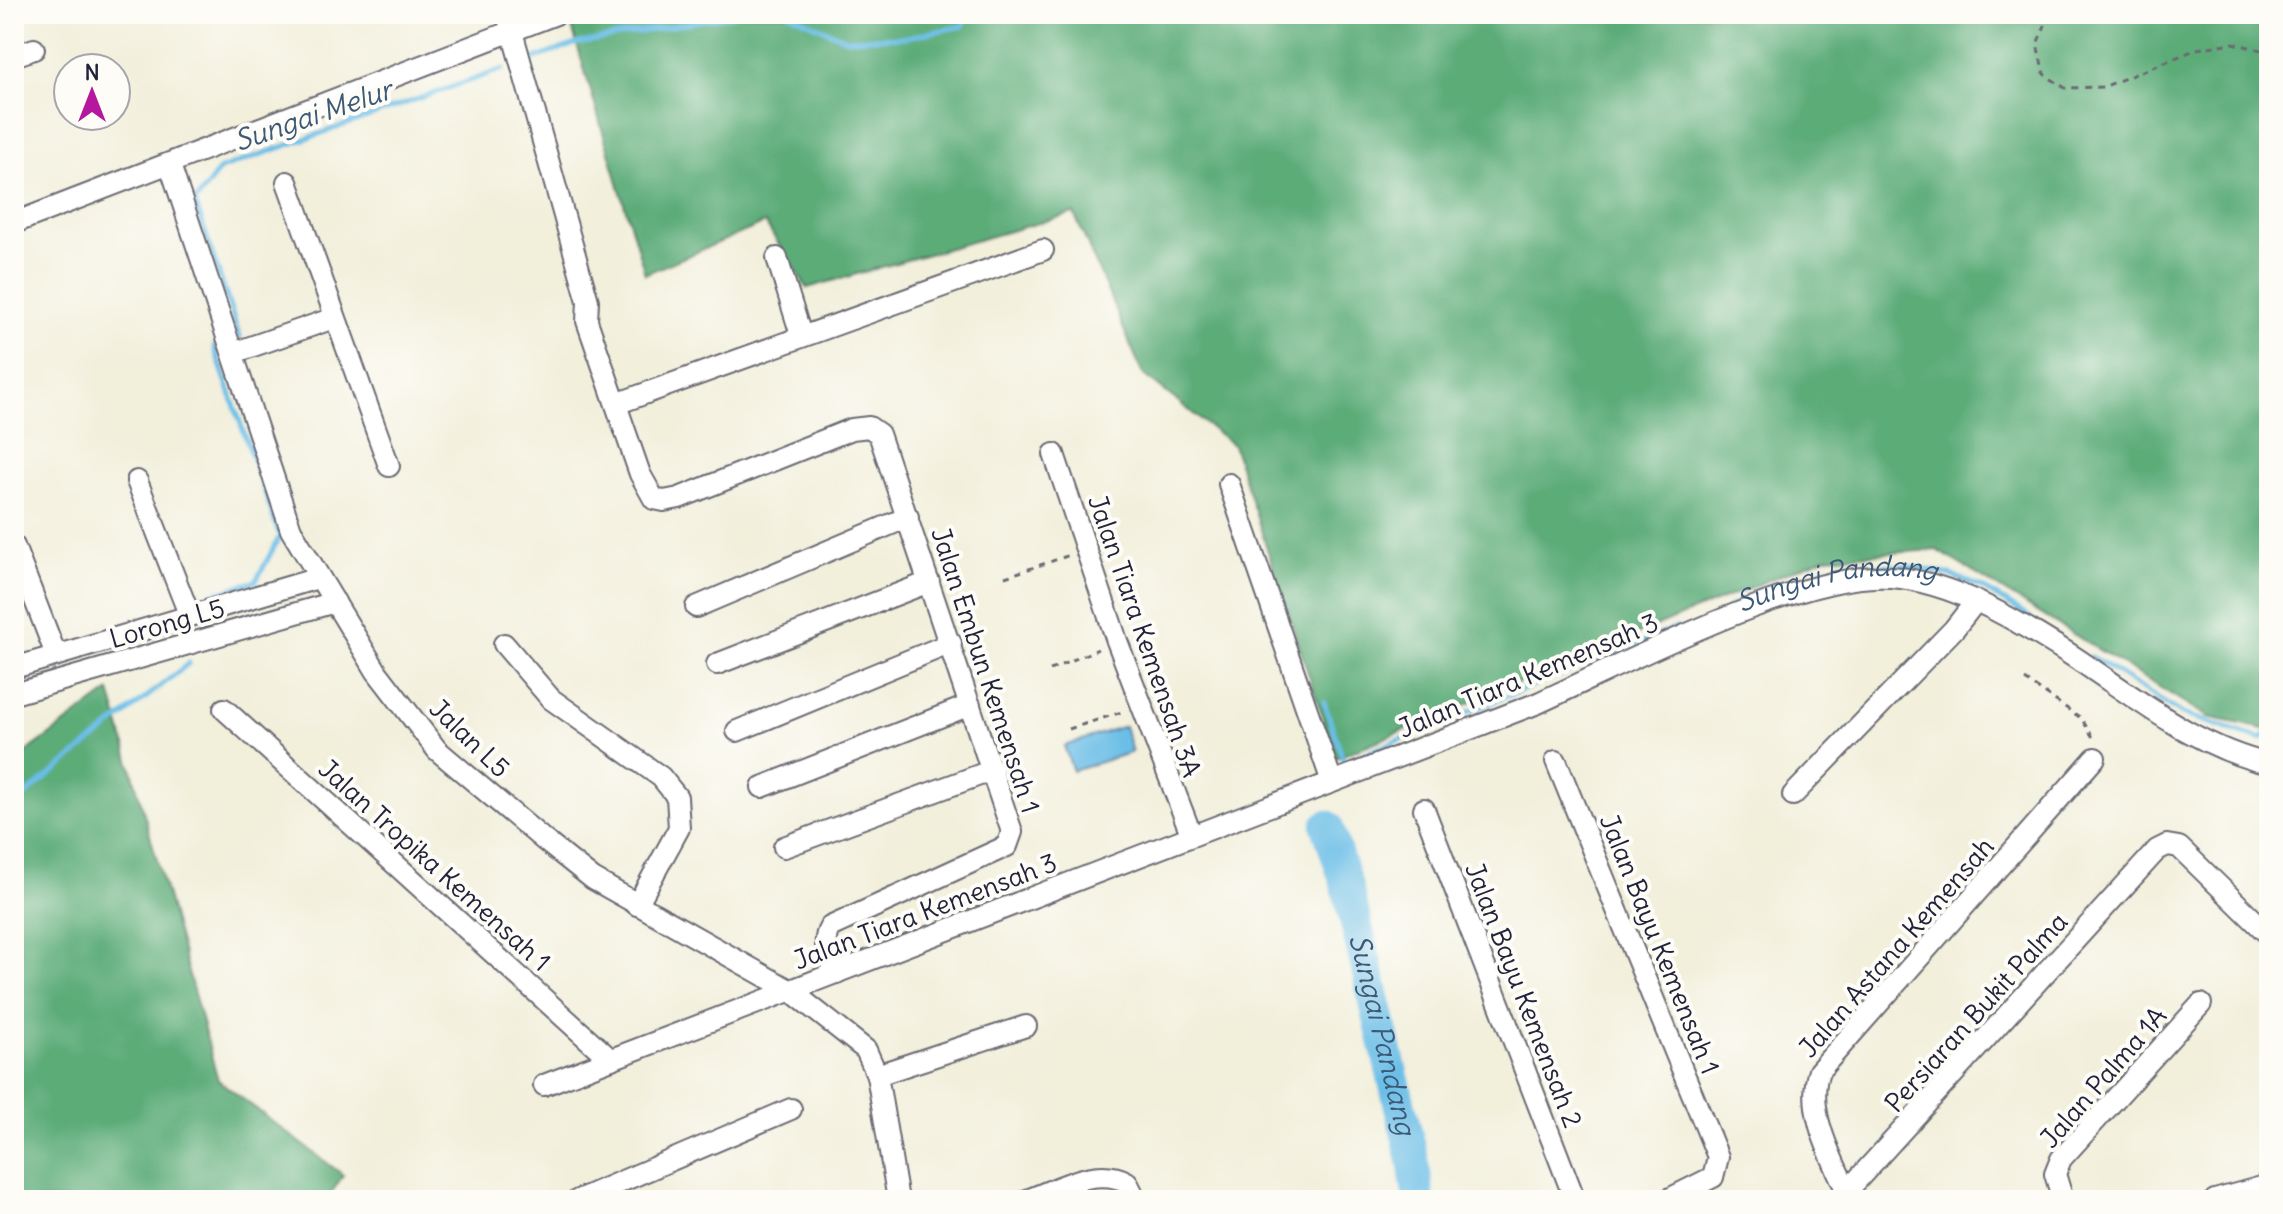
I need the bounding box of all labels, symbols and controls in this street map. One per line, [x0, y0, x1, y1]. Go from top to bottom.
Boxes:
north arrow [52, 52, 132, 132]
text: N [84, 58, 100, 86]
water label: Sungai Melur [229, 70, 400, 159]
street label: Jalan Tiara Kemensah 3A [1081, 491, 1209, 781]
street label: Jalan Embun Kemensah 1 [924, 523, 1048, 817]
water label: Sungai Pandang [1731, 548, 1943, 620]
street label: Lorong L5 [106, 591, 228, 655]
street label: Jalan Tiara Kemensah 3 [1393, 605, 1663, 745]
street label: Jalan L5 [423, 692, 517, 784]
street label: Jalan Tropika Kemensah 1 [312, 752, 558, 978]
street label: Jalan Bayu Kemensah 1 [1593, 809, 1727, 1079]
street label: Jalan Astana Kemensah [1791, 830, 2001, 1064]
street label: Jalan Tiara Kemensah 3 [789, 846, 1061, 976]
street label: Jalan Bayu Kemensah 2 [1458, 858, 1590, 1132]
street label: Persiaran Bukit Palma [1878, 905, 2074, 1119]
water label: Sungai Pandang [1341, 930, 1425, 1141]
street label: Jalan Palma 1A [2033, 1000, 2173, 1154]

